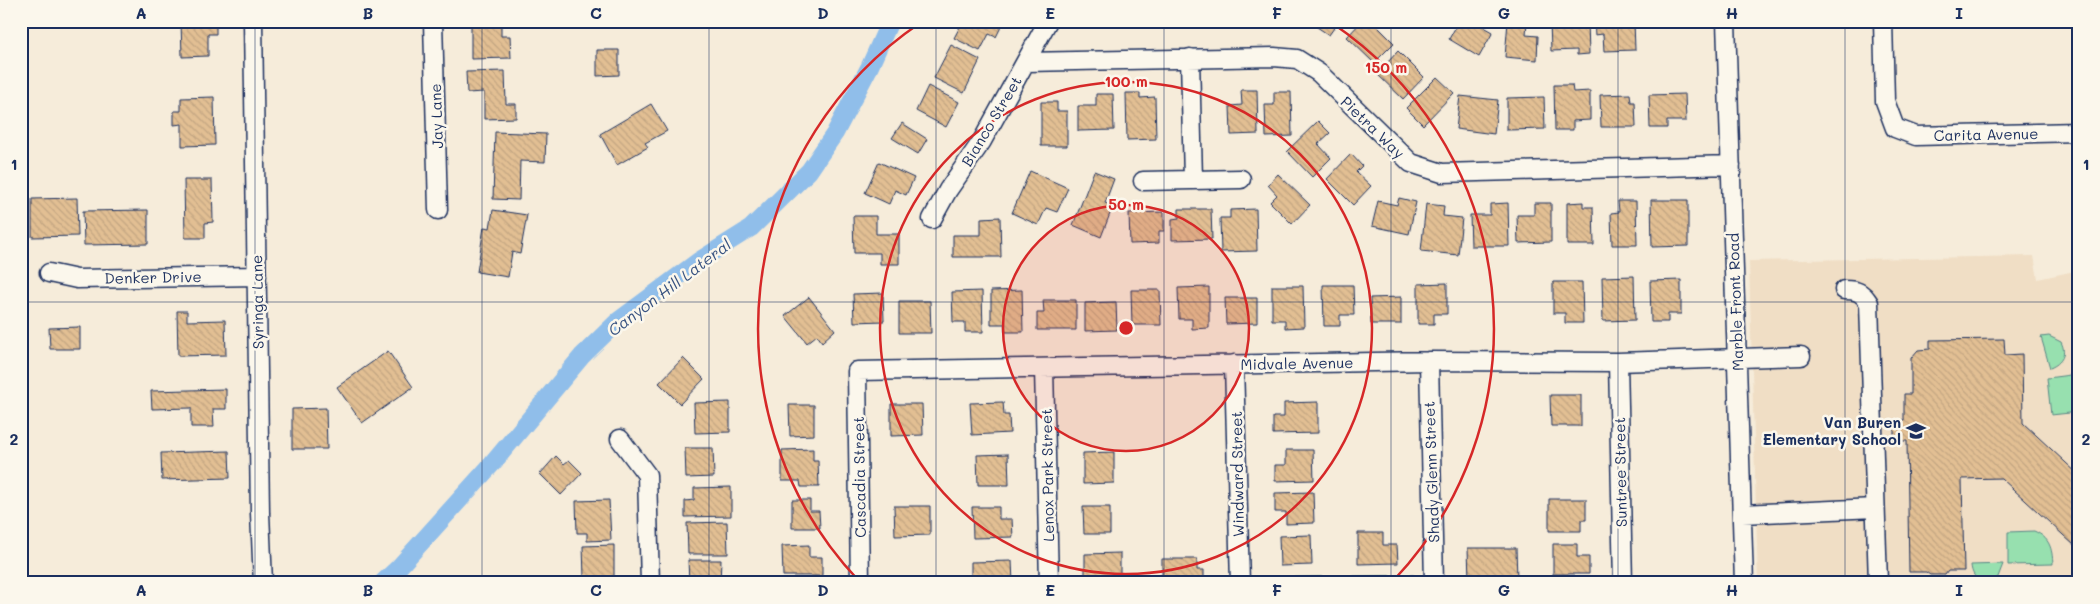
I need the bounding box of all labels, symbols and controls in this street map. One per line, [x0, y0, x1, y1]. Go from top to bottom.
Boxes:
text: A [135, 2, 147, 23]
text: B [363, 2, 373, 23]
text: C [590, 2, 602, 23]
text: D [817, 2, 829, 23]
text: E [1045, 2, 1055, 23]
text: F [1272, 2, 1282, 23]
text: G [1498, 2, 1510, 23]
text: H [1726, 2, 1738, 23]
text: I [1955, 2, 1963, 23]
text: 150 m [1365, 57, 1407, 77]
text: 100 m [1104, 71, 1148, 91]
street label: Bianco Street [956, 72, 1026, 170]
street label: Jay Lane [425, 83, 447, 149]
street label: Pietra Way [1337, 91, 1409, 163]
street label: Carita Avenue [1933, 123, 2039, 145]
text: 1 [10, 153, 18, 174]
text: 1 [2082, 153, 2090, 174]
text: 50 m [1108, 194, 1144, 214]
street label: Marble Front Road [1723, 233, 1747, 371]
water label: Canyon Hill Lateral [603, 234, 735, 340]
street label: Syringa Lane [246, 255, 268, 349]
street label: Denker Drive [104, 266, 202, 288]
centre of rings [1117, 319, 1135, 337]
street label: Midvale Avenue [1240, 352, 1354, 374]
street label: Shady Glenn Street [1419, 401, 1443, 543]
street label: Lenox Park Street [1036, 408, 1058, 542]
street label: Windward Street [1226, 411, 1248, 537]
place label: Van Buren Elementary School [1762, 412, 1901, 449]
street label: Cascadia Street [848, 416, 870, 538]
street label: Suntree Street [1609, 417, 1631, 527]
school or university icon: Van Buren Elementary School [1905, 420, 1927, 442]
text: 2 [10, 428, 19, 449]
text: 2 [2082, 428, 2091, 449]
text: A [135, 579, 147, 600]
text: B [363, 579, 373, 600]
text: C [590, 579, 602, 600]
text: D [817, 579, 829, 600]
text: E [1045, 579, 1055, 600]
text: F [1272, 579, 1282, 600]
text: G [1498, 579, 1510, 600]
text: H [1726, 579, 1738, 600]
text: I [1955, 579, 1963, 600]

